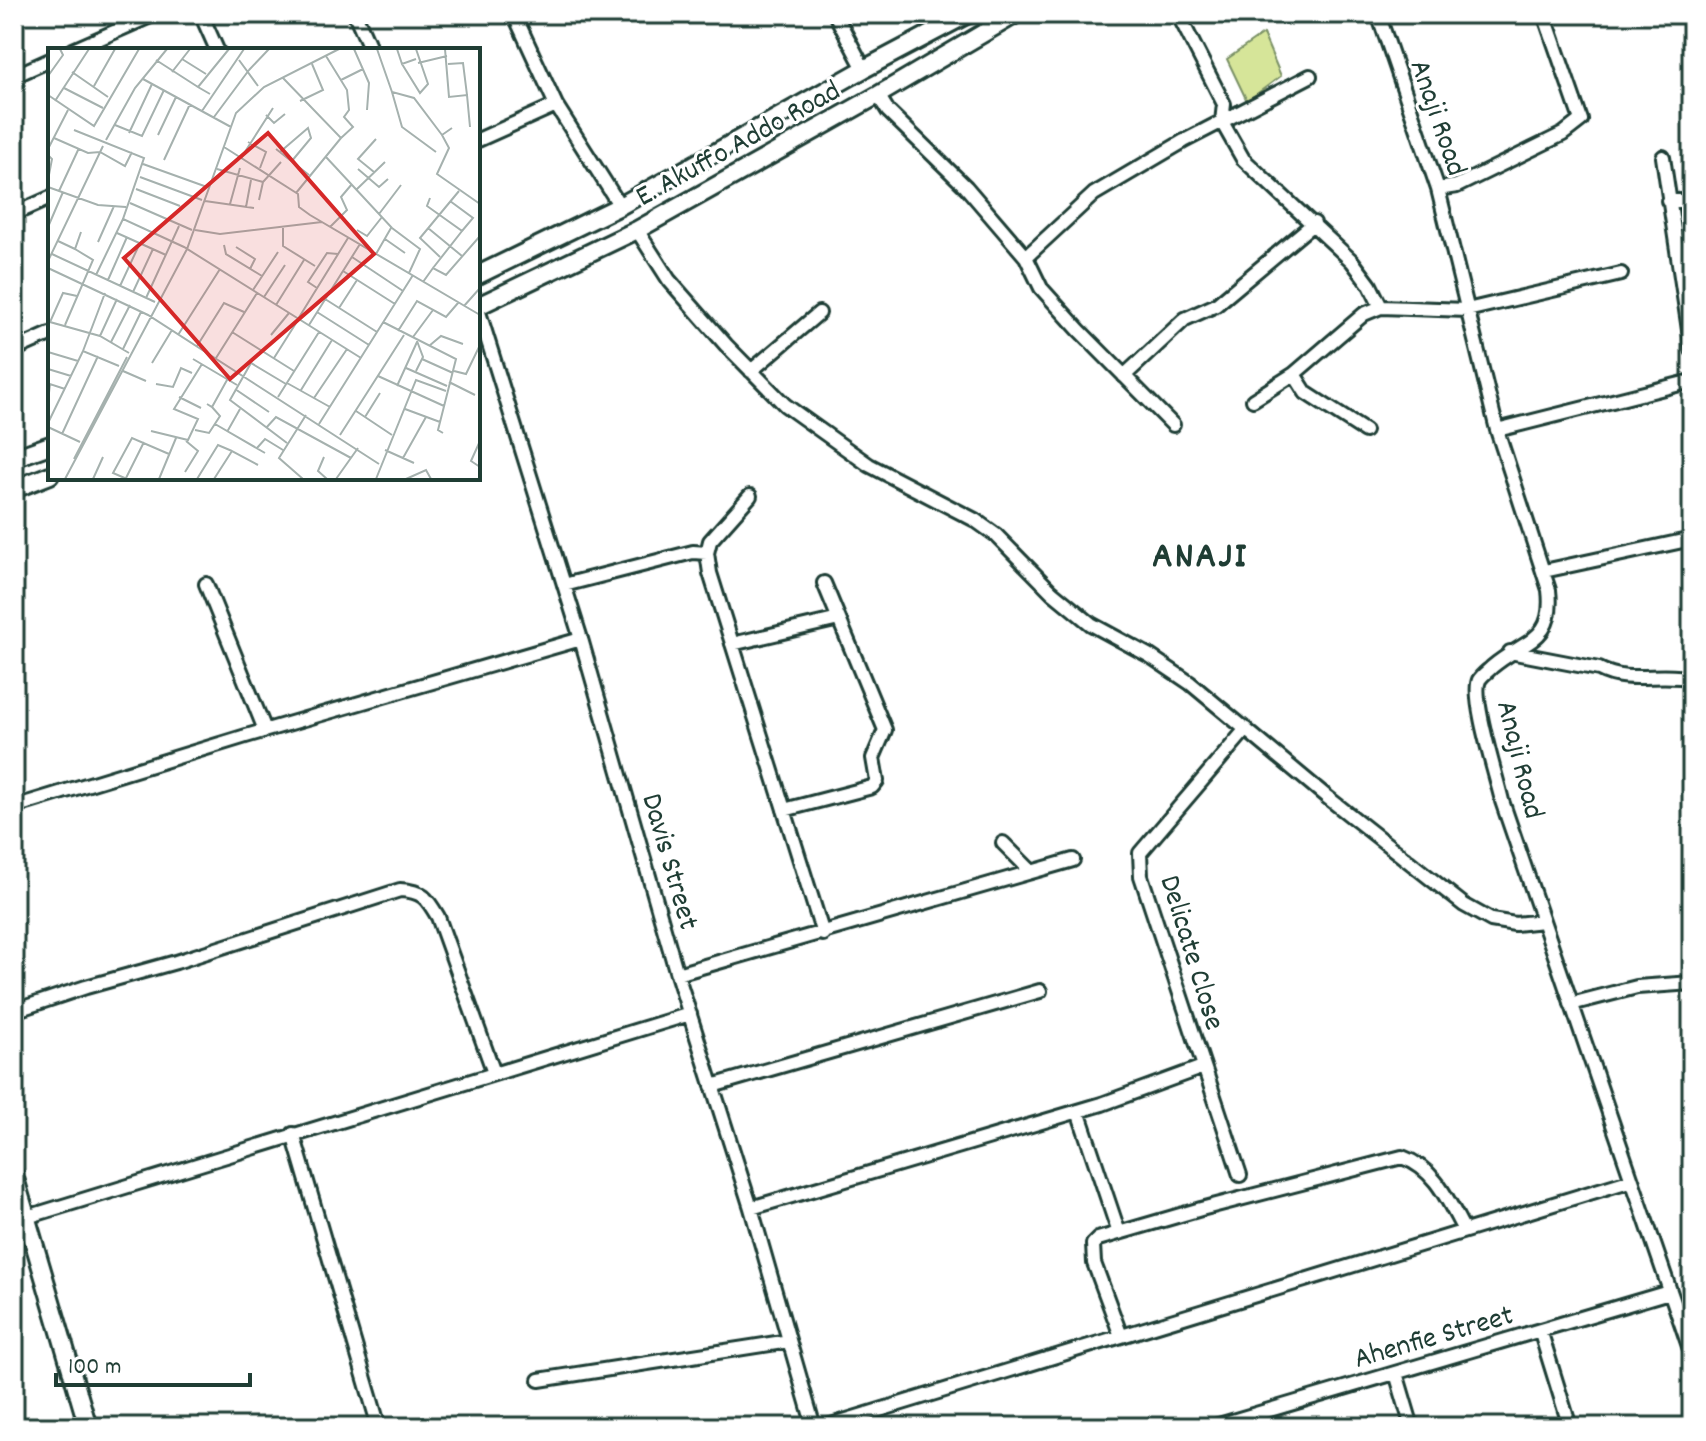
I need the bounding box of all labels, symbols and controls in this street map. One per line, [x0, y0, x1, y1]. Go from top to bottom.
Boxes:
inset map [48, 48, 480, 480]
street label: Anaji Road [1396, 54, 1476, 182]
street label: E. Akuffo Addo Road [629, 72, 850, 220]
district label: ANAJI [1152, 531, 1248, 586]
street label: Anaji Road [1482, 696, 1553, 824]
street label: Davis Street [628, 789, 708, 935]
street label: Delicate Close [1146, 871, 1234, 1036]
street label: Ahenfie Street [1349, 1296, 1519, 1383]
scale bar [56, 1337, 250, 1387]
text: 100 m [68, 1351, 121, 1385]

